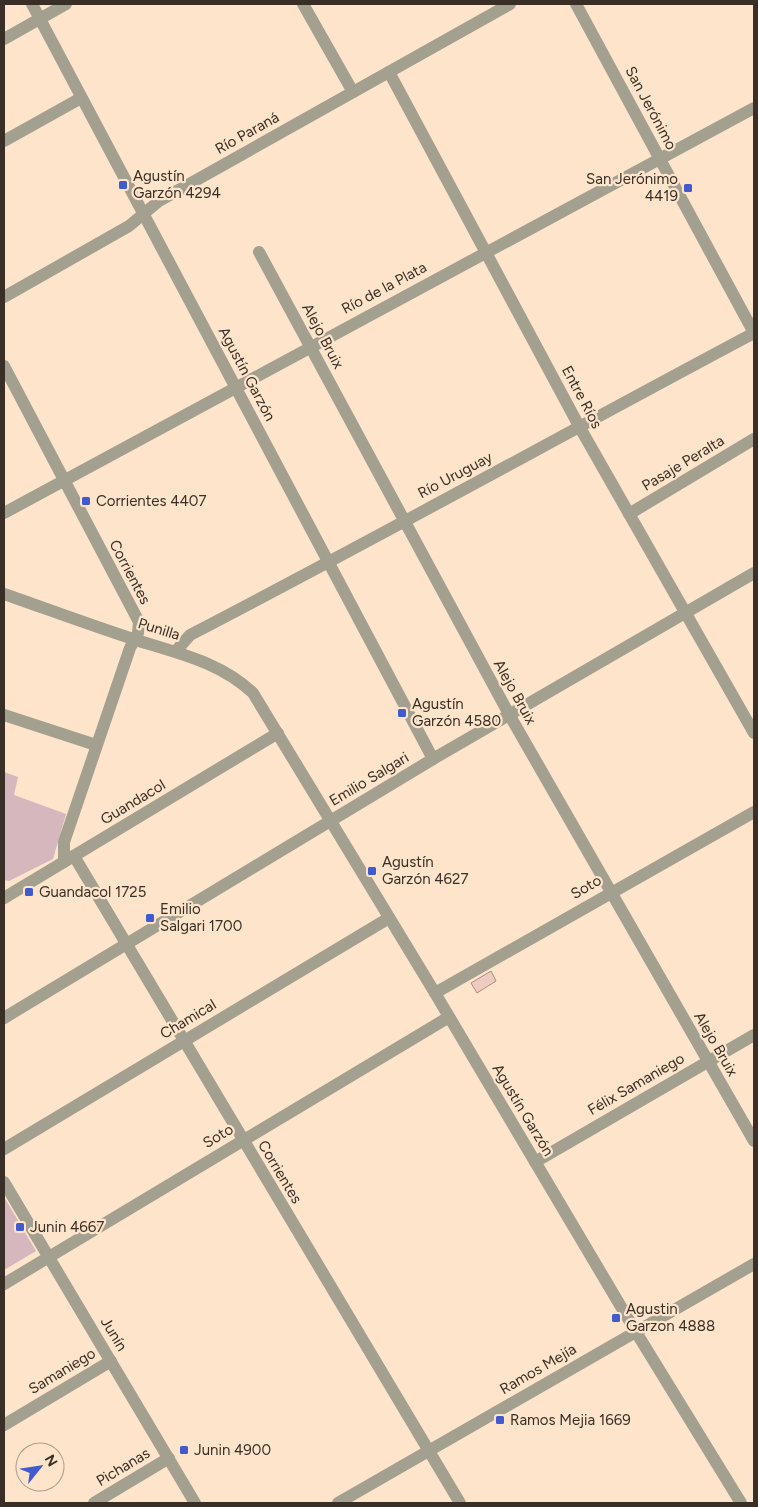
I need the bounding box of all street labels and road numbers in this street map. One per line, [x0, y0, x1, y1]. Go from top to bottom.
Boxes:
street label: San Jerónimo [621, 63, 681, 153]
street label: Río Paraná [212, 108, 282, 158]
street label: Río de la Plata [338, 258, 430, 318]
street label: Alejo Bruix [298, 300, 348, 372]
street label: Agustín Garzón [215, 324, 279, 424]
street label: Entre Ríos [558, 363, 606, 431]
street label: Pasaje Peralta [639, 431, 727, 495]
street label: Río Uruguay [415, 448, 495, 502]
street label: Corrientes [106, 537, 155, 607]
street label: Punilla [136, 614, 182, 644]
street label: Alejo Bruix [490, 656, 540, 728]
street label: Emilio Salgari [326, 748, 412, 810]
street label: Guandacol [97, 776, 169, 828]
street label: Soto [568, 871, 605, 903]
street label: Chamical [157, 995, 219, 1043]
street label: Alejo Bruix [690, 1009, 742, 1079]
street label: Félix Samaniego [584, 1049, 688, 1119]
street label: Agustín Garzón [488, 1061, 558, 1159]
street label: Soto [200, 1120, 237, 1152]
street label: Corrientes [254, 1137, 306, 1207]
street label: Junín [97, 1314, 131, 1354]
street label: Ramos Mejía [497, 1340, 579, 1398]
street label: Samaniego [25, 1344, 99, 1398]
street label: Pichanas [93, 1444, 153, 1490]

